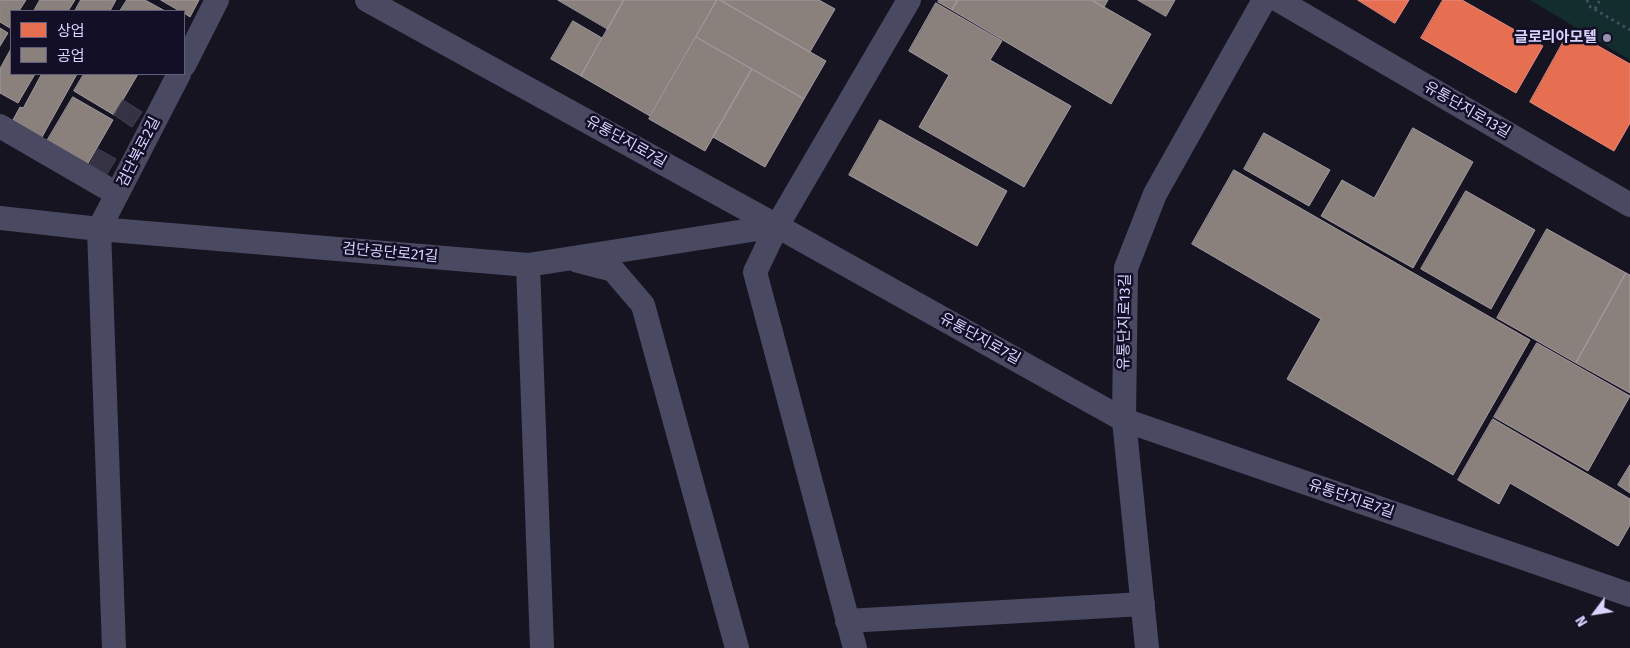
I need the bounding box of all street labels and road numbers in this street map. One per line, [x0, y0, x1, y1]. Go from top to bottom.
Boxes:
street label: 유통단지로13길 [1421, 78, 1513, 142]
street label: 유통단지로7길 [583, 112, 669, 172]
street label: 검단북로2길 [114, 114, 164, 190]
street label: 검단공단로21길 [341, 240, 439, 266]
street label: 유통단지로13길 [1115, 273, 1135, 371]
street label: 유통단지로7길 [937, 309, 1023, 369]
street label: 유통단지로7길 [1306, 476, 1396, 522]

